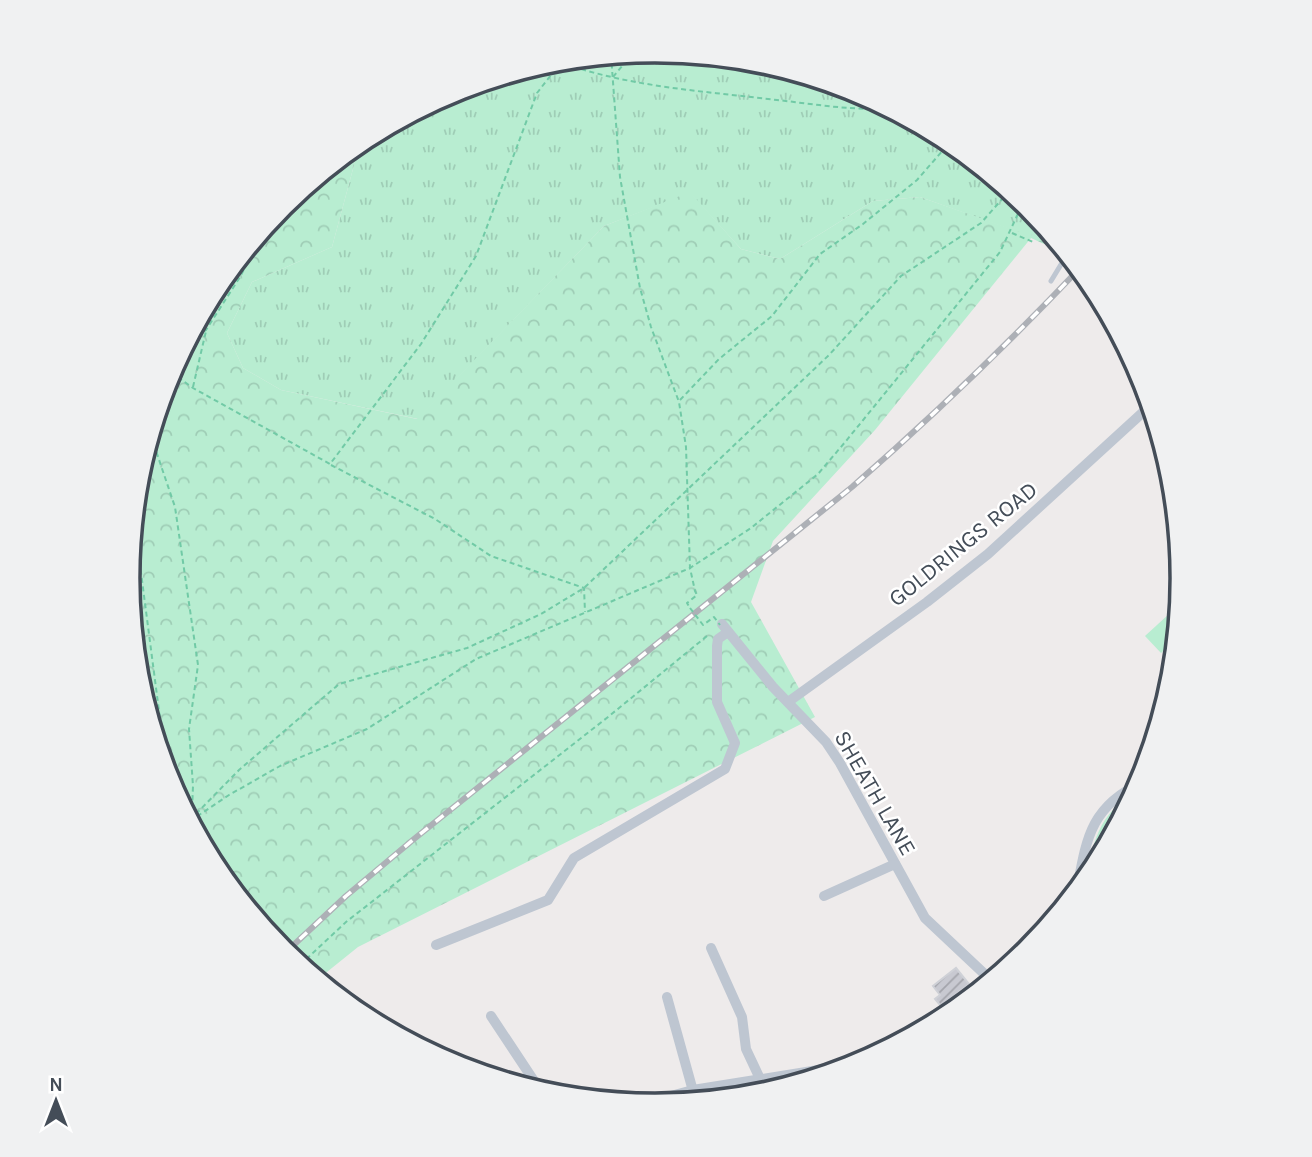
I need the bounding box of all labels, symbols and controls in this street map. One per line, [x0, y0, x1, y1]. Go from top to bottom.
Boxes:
street label: GOLDRINGS ROAD [883, 476, 1043, 612]
street label: SHEATH LANE [828, 726, 922, 860]
north arrow [21, 1066, 91, 1136]
text: N [49, 1074, 63, 1096]

